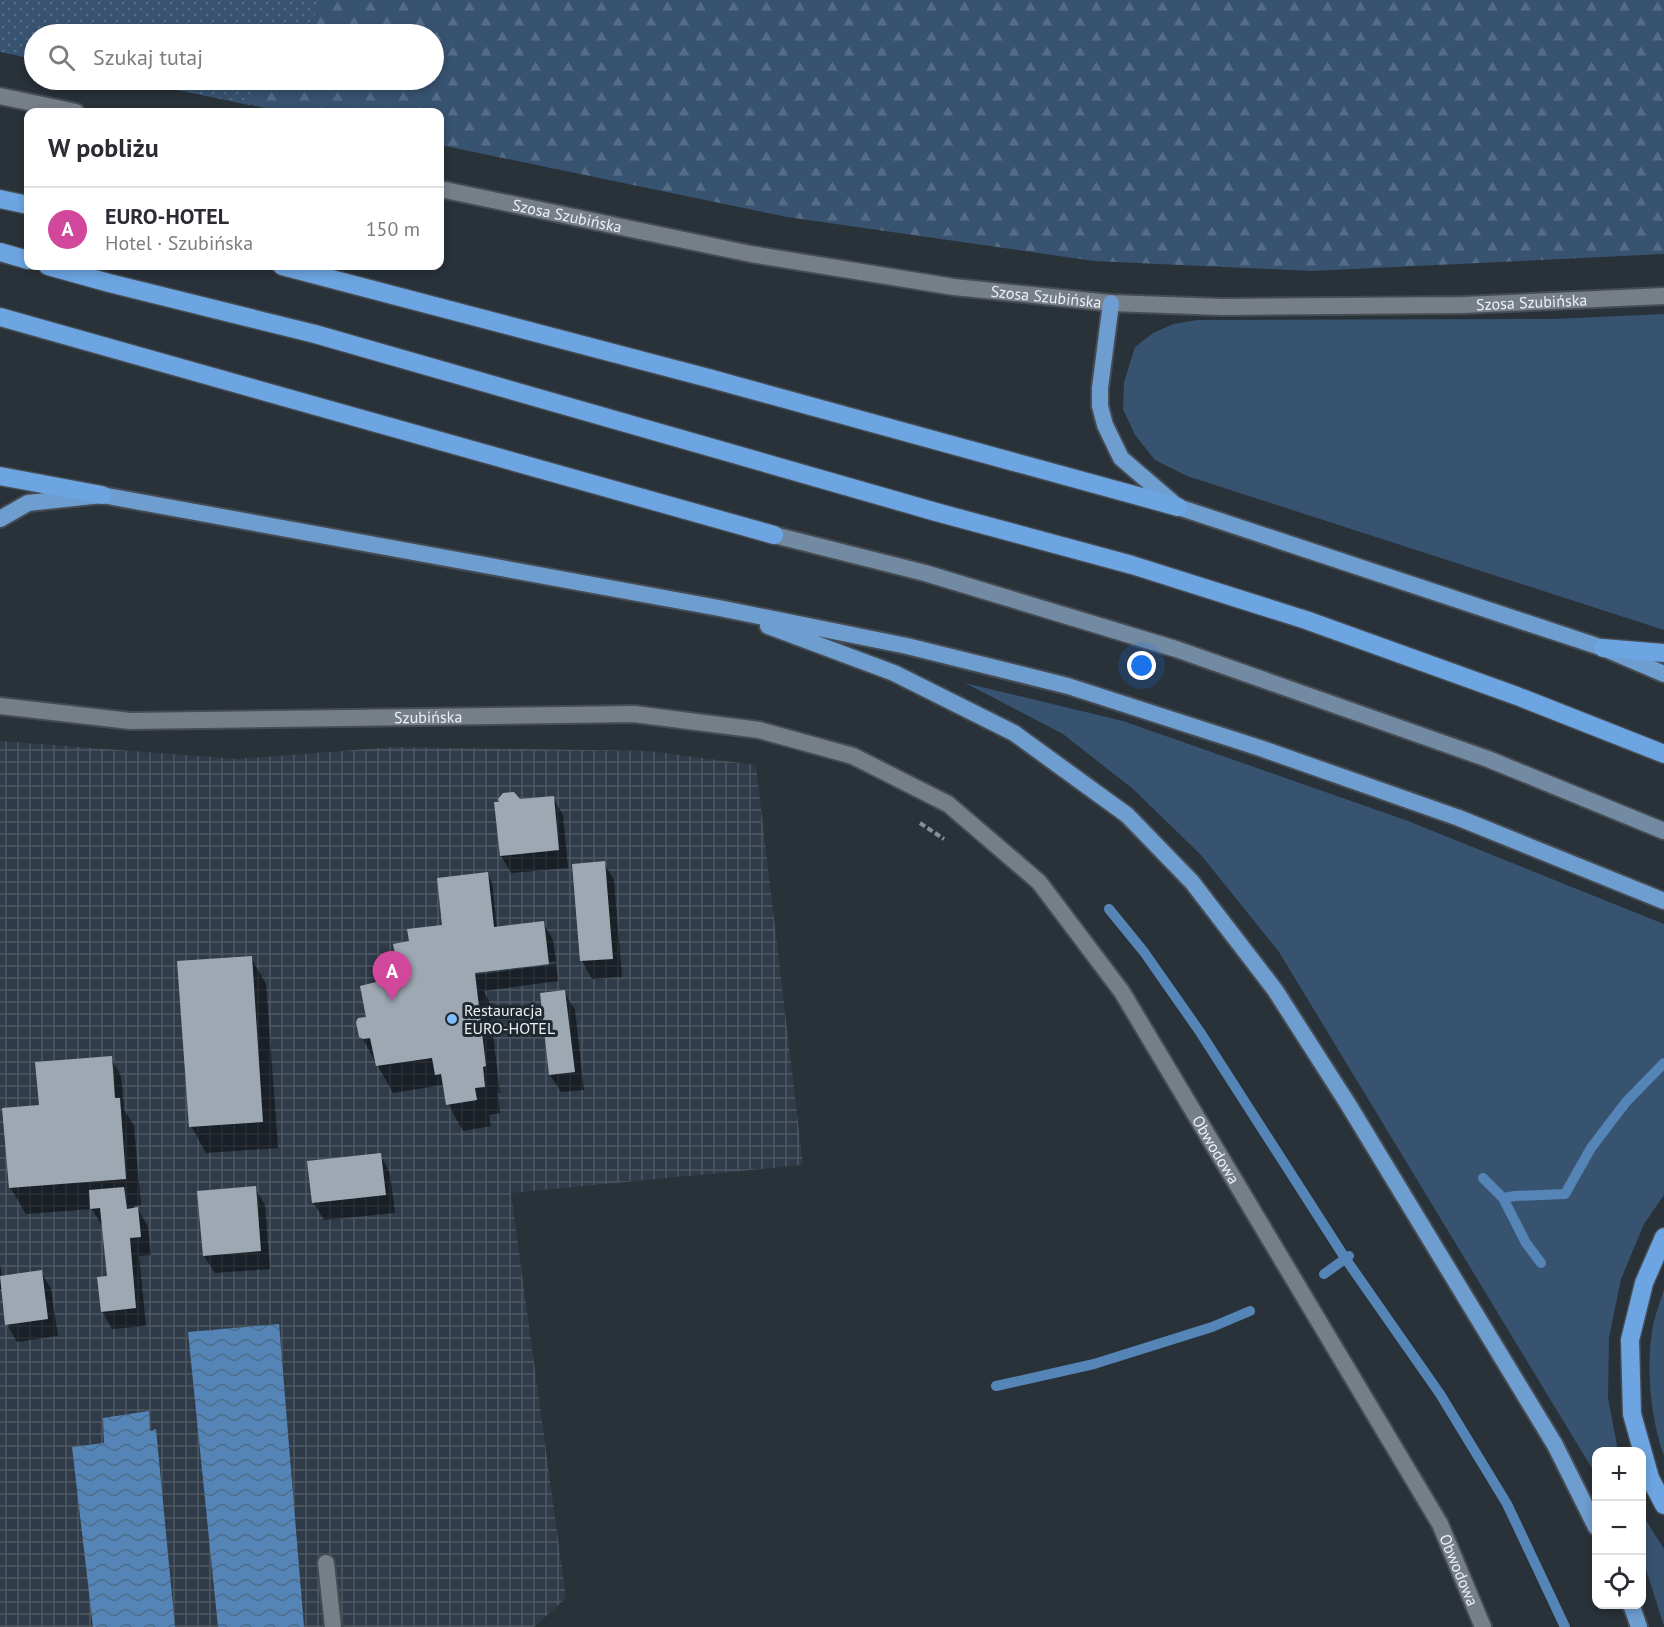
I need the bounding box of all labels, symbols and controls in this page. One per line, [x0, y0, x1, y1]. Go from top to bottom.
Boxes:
search box [24, 24, 444, 90]
icon: search [45, 41, 78, 74]
text: Szukaj tutaj [93, 43, 203, 71]
text: W pobliżu [48, 131, 159, 164]
street label: Szosa Szubińska [511, 194, 624, 237]
text: EURO-HOTEL [105, 202, 229, 230]
text: A [61, 216, 74, 242]
text: 150 m [366, 216, 420, 242]
text: Hotel · Szubińska [105, 230, 253, 256]
street label: Szosa Szubińska [990, 281, 1103, 312]
street label: Szosa Szubińska [1476, 289, 1588, 314]
your location [1127, 651, 1156, 680]
street label: Szubińska [394, 706, 462, 727]
pin: A [372, 952, 412, 1001]
place label: Restauracja EURO-HOTEL [464, 1000, 555, 1038]
marker: Restauracja EURO-HOTEL [445, 1012, 459, 1026]
street label: Obwodowa [1188, 1112, 1244, 1187]
map controls [1592, 1447, 1646, 1609]
button: + [1592, 1447, 1646, 1501]
button: − [1592, 1501, 1646, 1555]
street label: Obwodowa [1435, 1531, 1483, 1609]
button: locate [1592, 1555, 1646, 1609]

